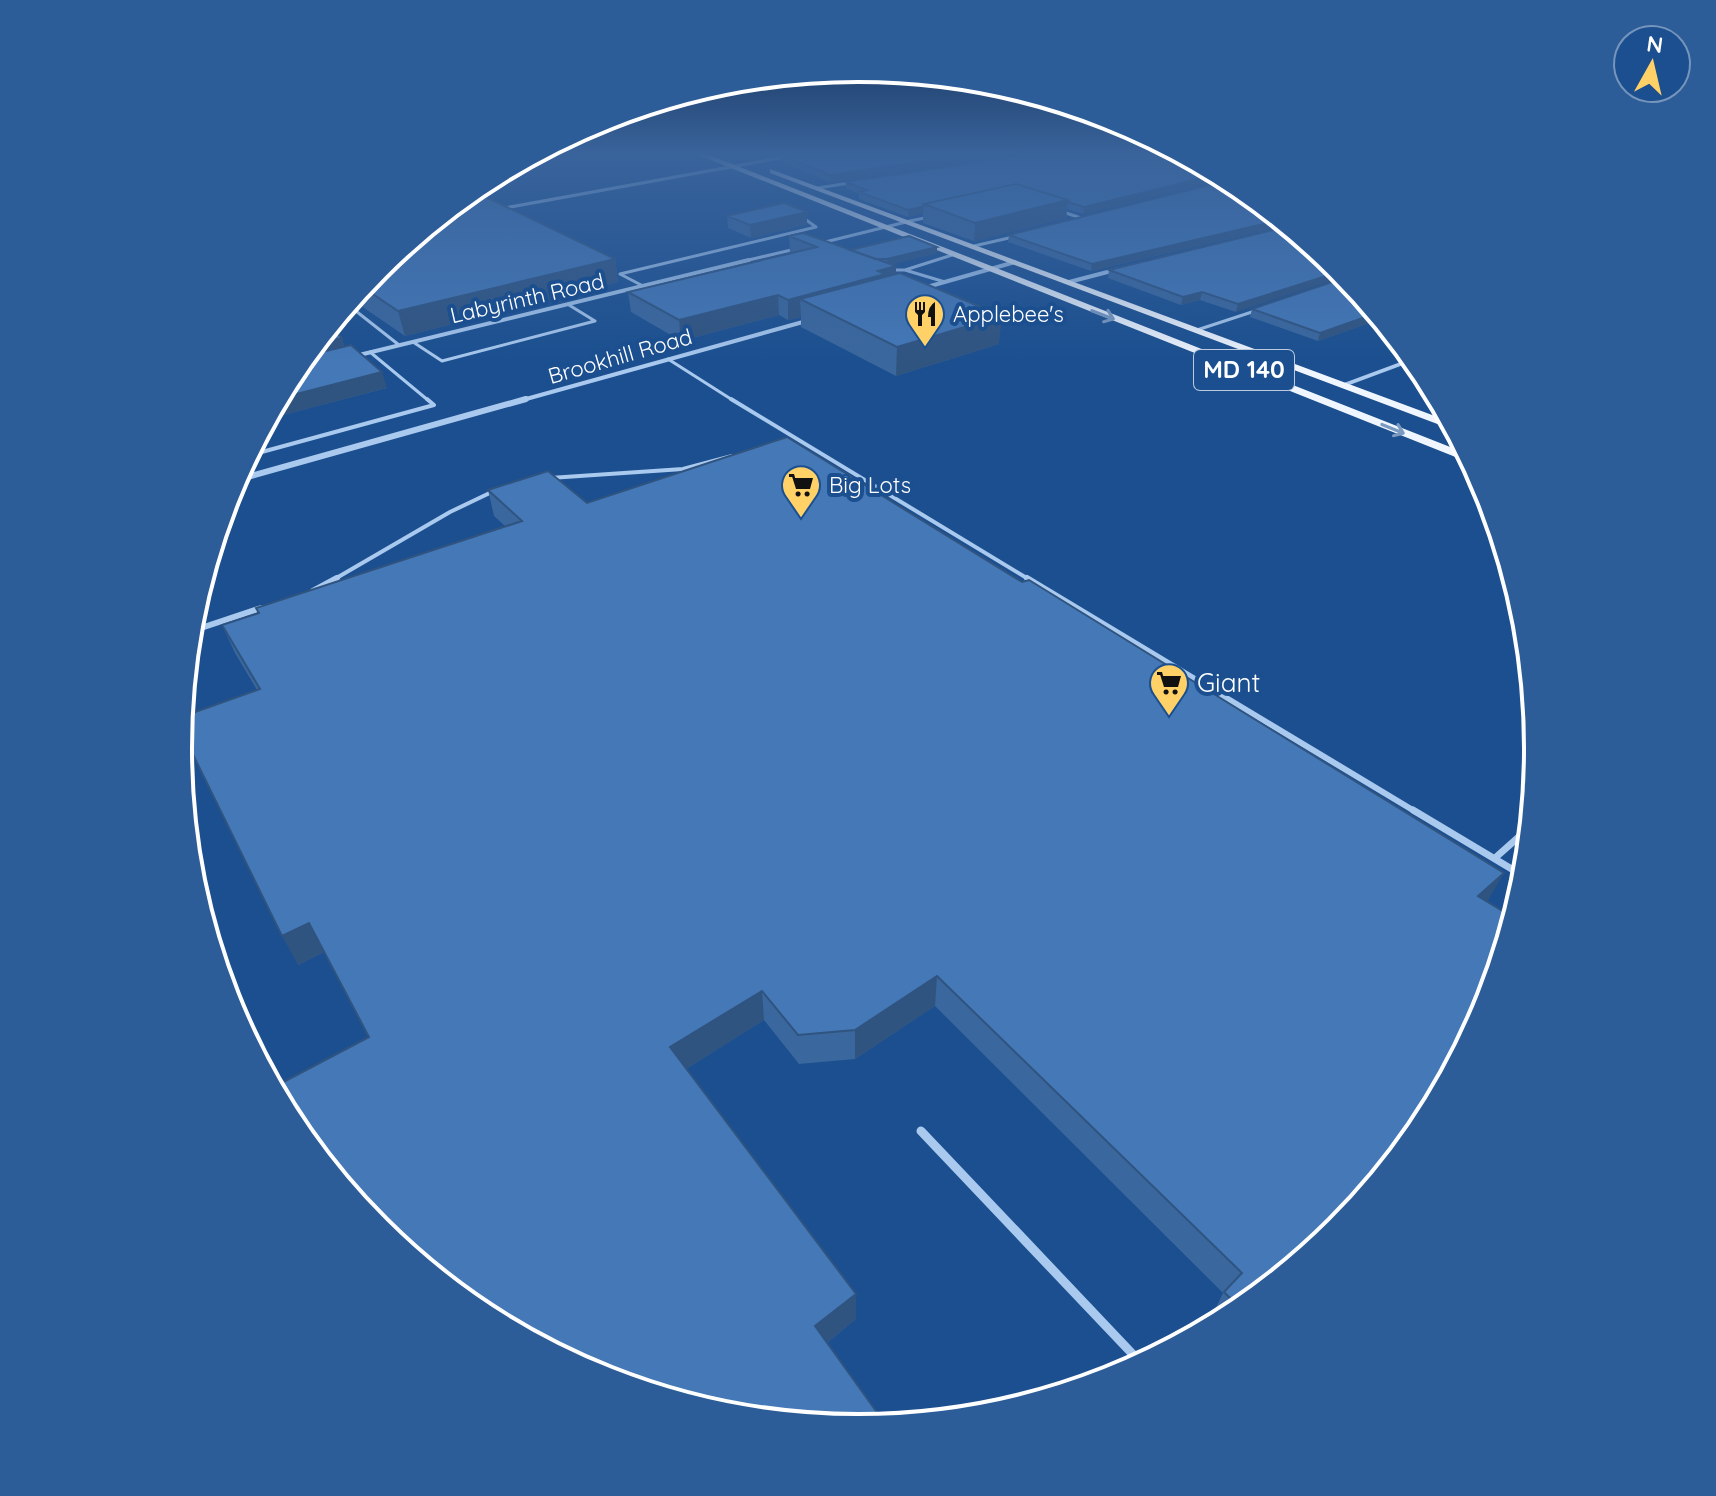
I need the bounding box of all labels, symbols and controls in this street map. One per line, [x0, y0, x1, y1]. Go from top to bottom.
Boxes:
north arrow [1612, 24, 1692, 104]
text: N [1645, 29, 1665, 59]
street label: Labyrinth Road [447, 267, 607, 329]
restaurant icon: Applebee's [904, 293, 946, 348]
place label: Applebee's [953, 300, 1064, 328]
one-way arrow [1090, 309, 1115, 324]
street label: Brookhill Road [545, 322, 695, 390]
road number: MD 140 [1194, 350, 1294, 390]
one-way arrow [1380, 423, 1405, 437]
supermarket icon: Big Lots [780, 464, 822, 519]
place label: Big Lots [829, 471, 911, 499]
supermarket icon: Giant [1148, 662, 1190, 717]
place label: Giant [1197, 666, 1260, 699]

